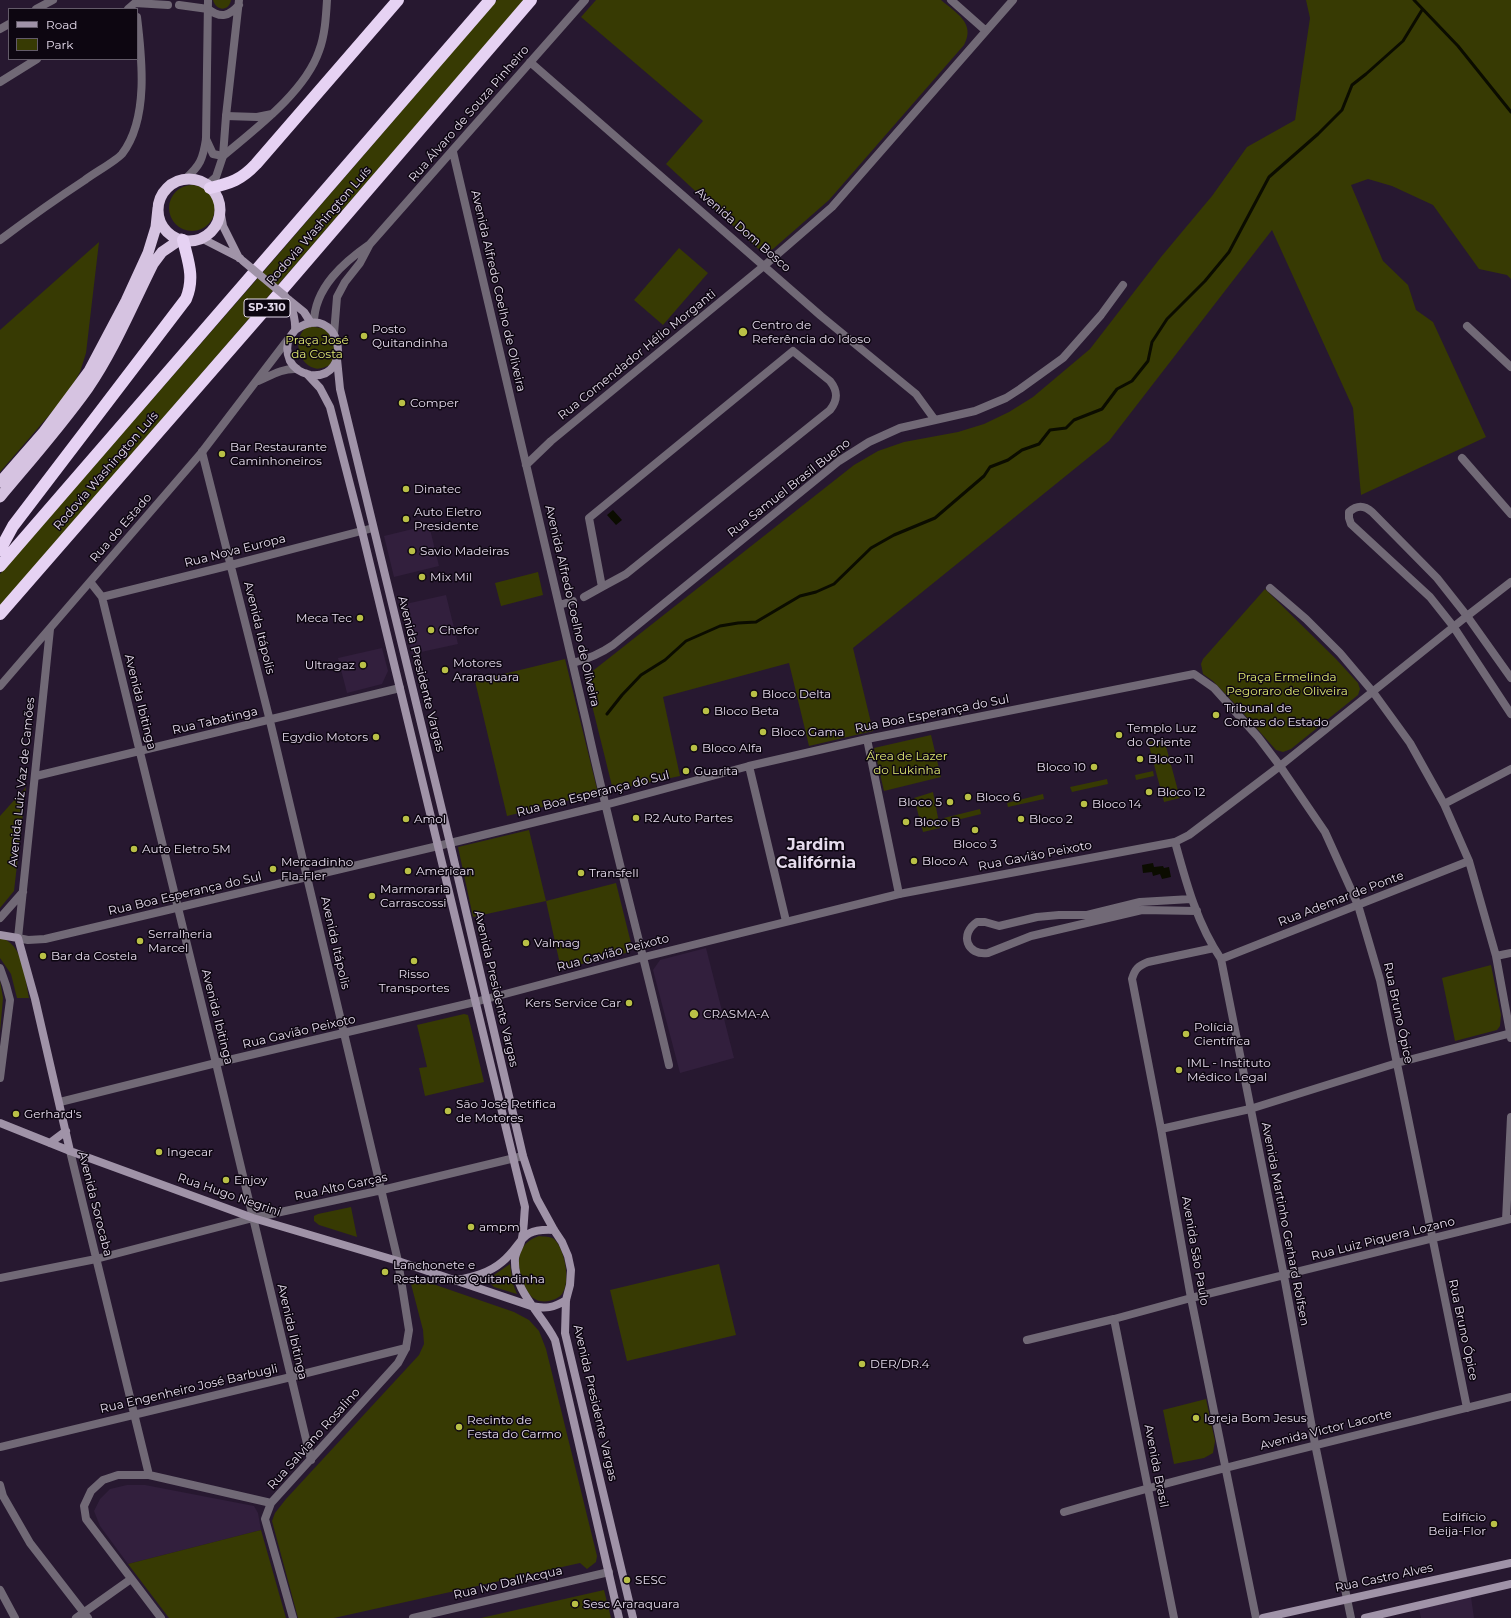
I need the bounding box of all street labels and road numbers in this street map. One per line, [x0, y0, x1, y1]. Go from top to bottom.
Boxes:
street label: Rua Álvaro de Souza Pinheiro [406, 43, 532, 185]
street label: Rodovia Washington Luís [264, 164, 374, 288]
street label: Avenida Dom Bosco [692, 185, 794, 275]
street label: Avenida Alfredo Coelho de Oliveira [468, 189, 528, 393]
street label: Rua Comendador Hélio Morganti [555, 287, 719, 423]
road number: SP-310 [244, 299, 290, 317]
street label: Rodovia Washington Luís [51, 409, 161, 533]
street label: Rua Samuel Brasil Bueno [725, 436, 853, 540]
street label: Rua do Estado [87, 490, 155, 566]
street label: Avenida Alfredo Coelho de Oliveira [542, 504, 602, 708]
street label: Rua Nova Europa [183, 531, 287, 571]
street label: Avenida Itápolis [241, 580, 277, 676]
street label: Avenida Presidente Vargas [395, 595, 447, 753]
street label: Avenida Ibitinga [121, 653, 159, 751]
street label: Rua Boa Esperança do Sul [854, 692, 1010, 736]
street label: Avenida Luiz Vaz de Camões [6, 696, 38, 868]
street label: Rua Tabatinga [171, 704, 259, 738]
street label: Rua Boa Esperança do Sul [515, 768, 671, 820]
street label: Rua Gavião Peixoto [977, 838, 1093, 874]
street label: Rua Ademar de Ponte [1276, 868, 1406, 930]
street label: Rua Boa Esperança do Sul [107, 869, 263, 919]
street label: Avenida Itápolis [317, 895, 353, 991]
street label: Avenida Presidente Vargas [471, 909, 521, 1069]
street label: Rua Gavião Peixoto [555, 931, 671, 975]
street label: Rua Bruno Ópice [1380, 961, 1416, 1065]
street label: Avenida Ibitinga [198, 968, 236, 1066]
street label: Rua Gavião Peixoto [241, 1012, 357, 1052]
street label: Avenida Martinho Gerhard Rolfsen [1258, 1121, 1312, 1327]
street label: Avenida Sorocaba [75, 1150, 115, 1258]
street label: Rua Alto Garças [293, 1170, 389, 1204]
street label: Rua Hugo Negrini [176, 1171, 282, 1219]
street label: Avenida São Paulo [1178, 1195, 1212, 1307]
street label: Rua Luiz Piquera Lozano [1310, 1214, 1456, 1264]
street label: Rua Bruno Ópice [1445, 1278, 1481, 1382]
street label: Avenida Ibitinga [274, 1283, 310, 1381]
street label: Avenida Presidente Vargas [570, 1323, 620, 1483]
street label: Rua Engenheiro José Barbugli [99, 1362, 279, 1416]
street label: Rua Salviano Rosalino [265, 1385, 363, 1493]
street label: Avenida Victor Lacorte [1259, 1407, 1393, 1453]
street label: Avenida Brasil [1141, 1423, 1171, 1509]
street label: Rua Castro Alves [1334, 1561, 1434, 1595]
street label: Rua Ivo Dall'Acqua [452, 1563, 564, 1603]

